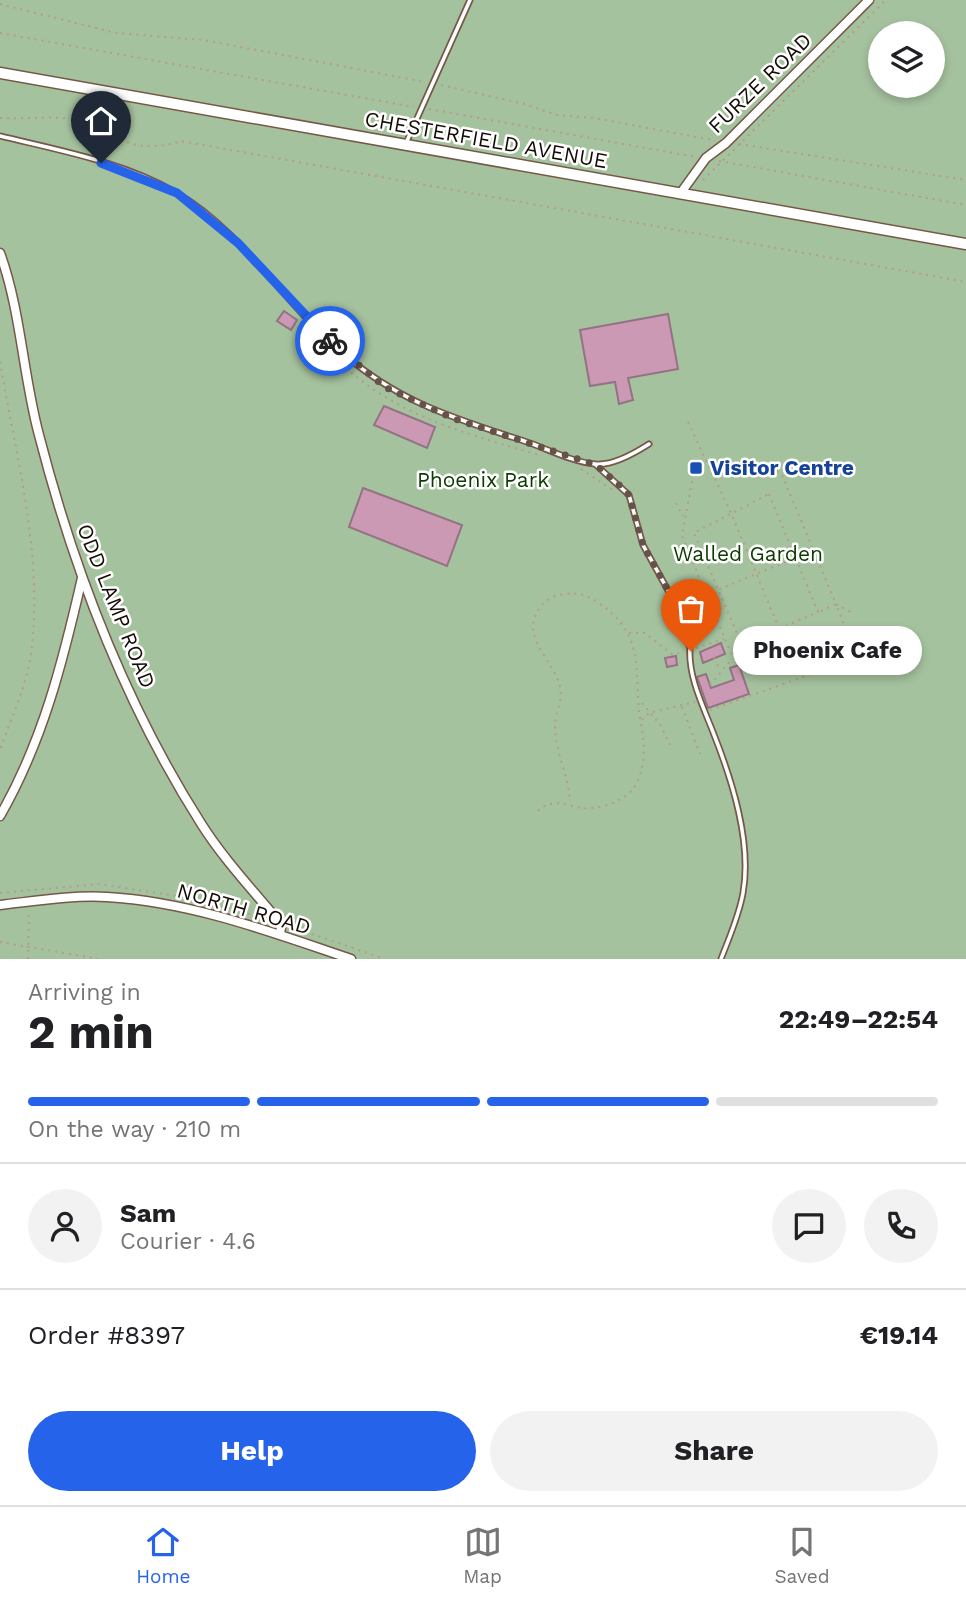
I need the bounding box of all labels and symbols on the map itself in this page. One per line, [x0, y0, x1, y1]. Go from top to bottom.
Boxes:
street label: FURZE ROAD [703, 27, 816, 138]
pin [71, 91, 131, 163]
street label: CHESTERFIELD AVENUE [363, 106, 609, 173]
courier [295, 306, 365, 376]
place label: Visitor Centre [710, 455, 854, 480]
marker: Visitor Centre [688, 460, 704, 476]
park label: Phoenix Park [417, 467, 549, 492]
street label: ODD LAMP ROAD [72, 520, 161, 692]
park label: Walled Garden [673, 541, 823, 566]
pin [661, 579, 721, 651]
callout: Phoenix Cafe [733, 626, 922, 676]
street label: NORTH ROAD [174, 877, 314, 940]

